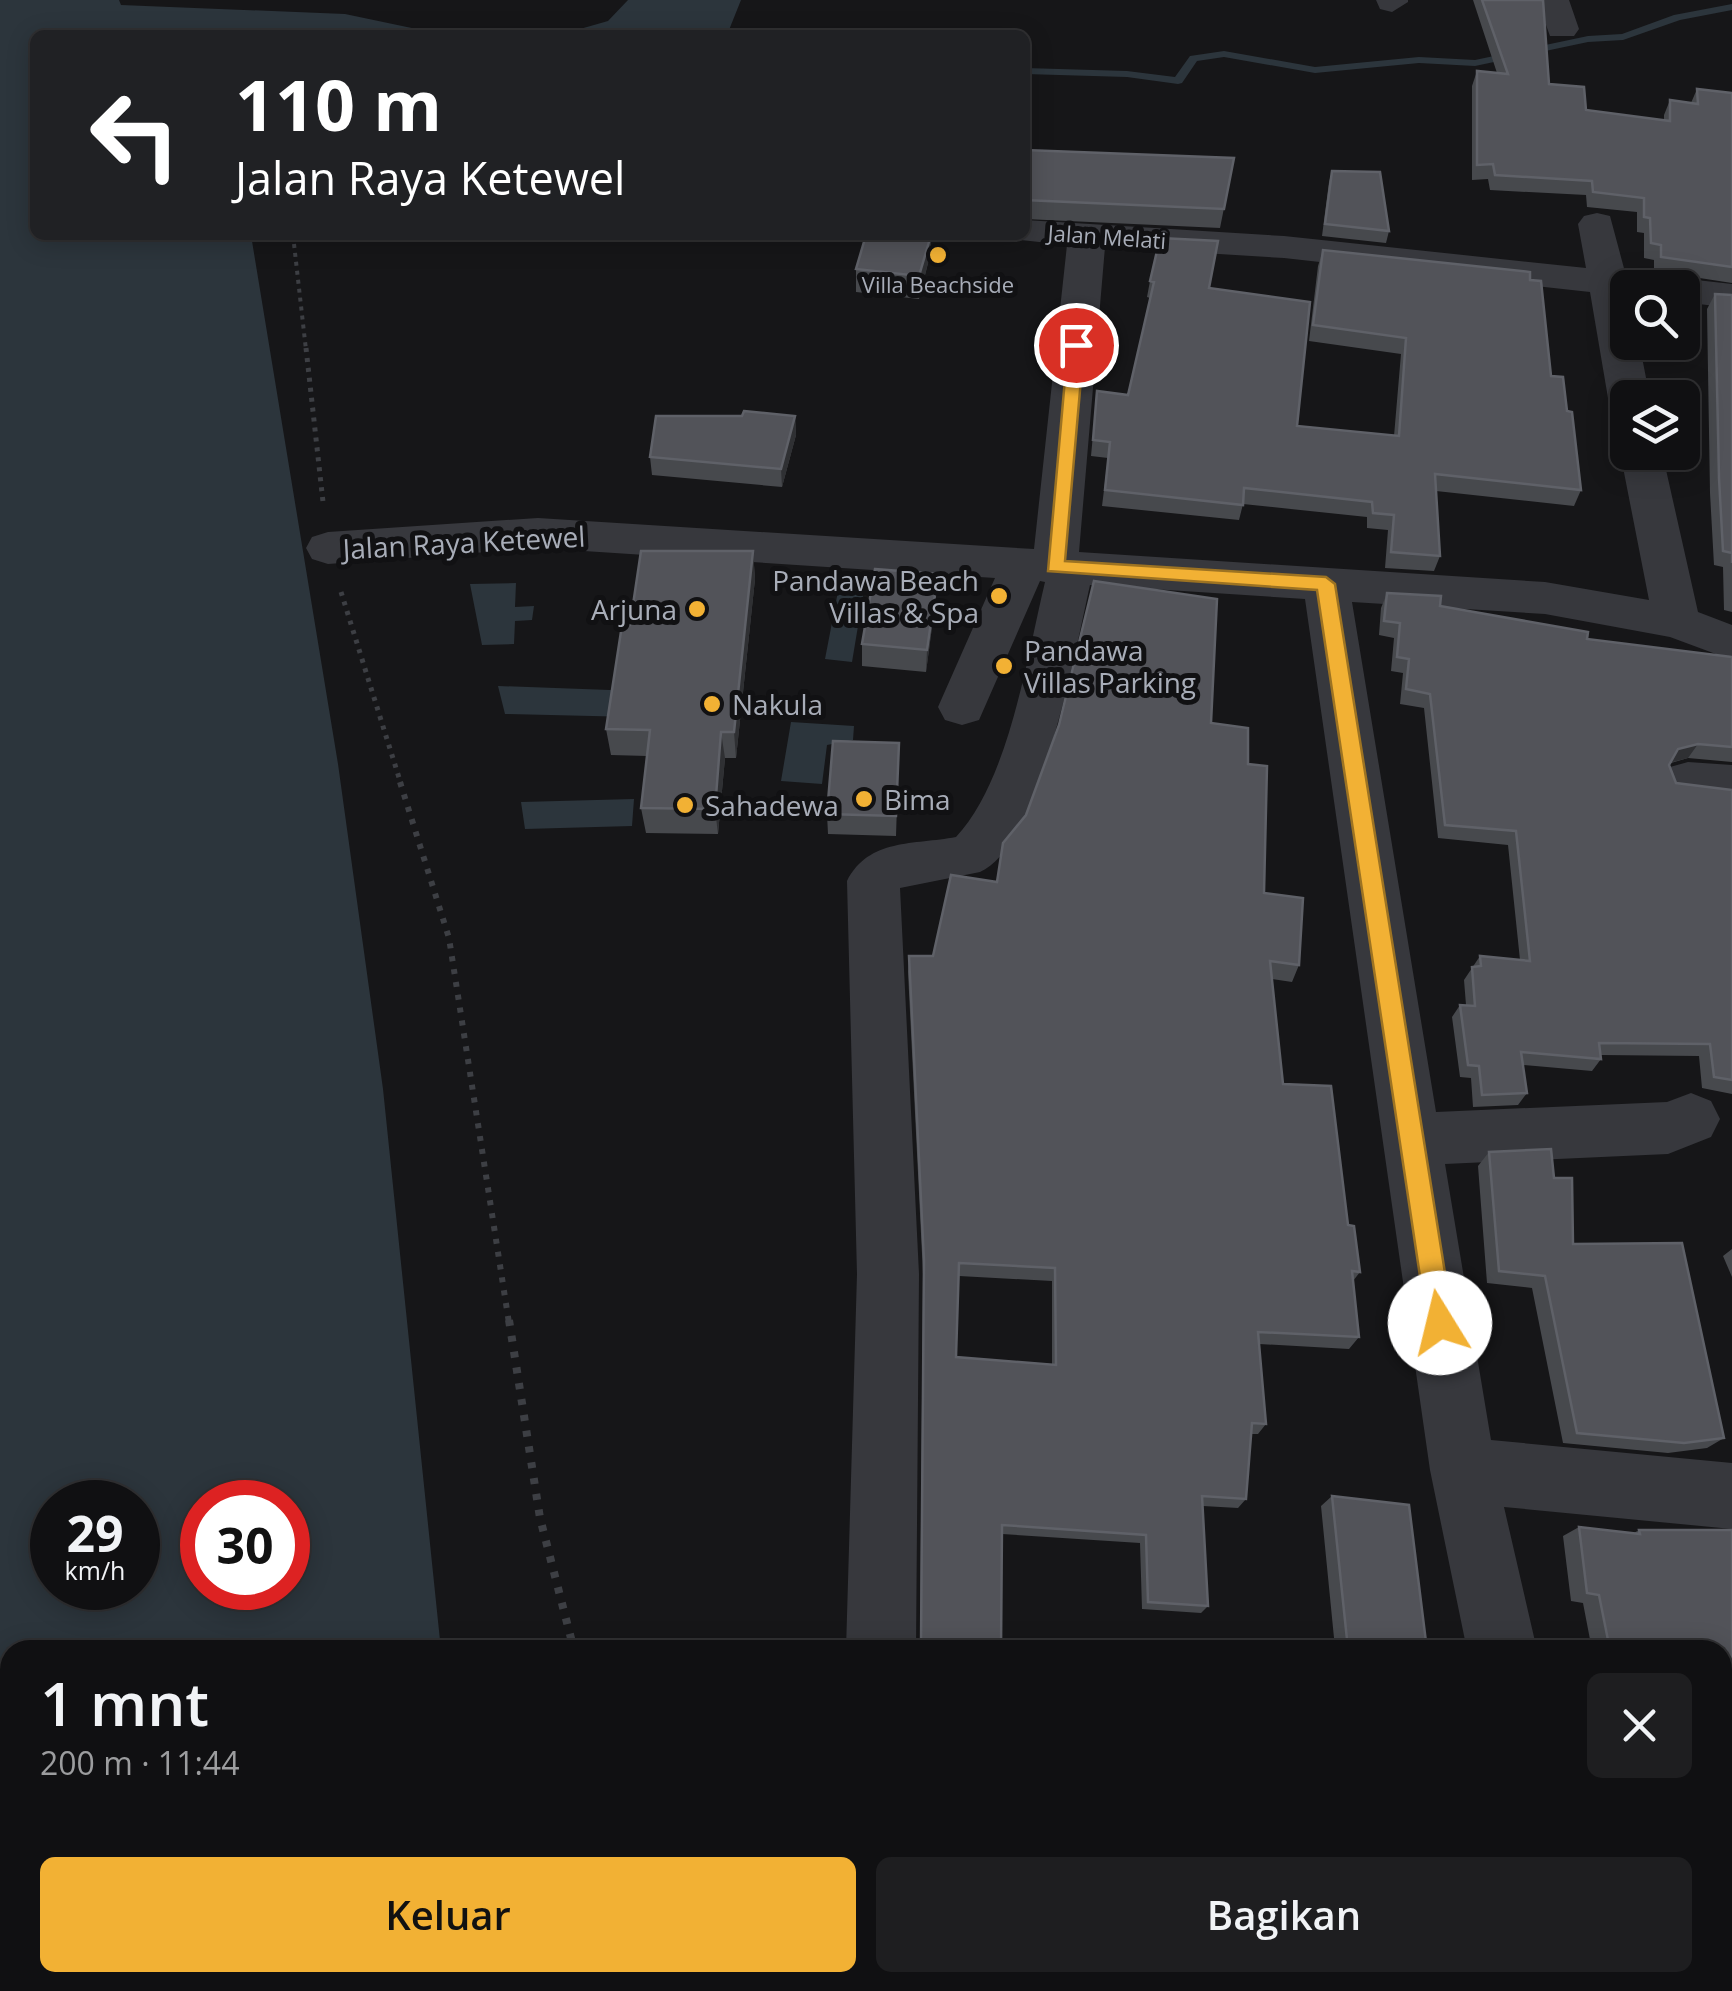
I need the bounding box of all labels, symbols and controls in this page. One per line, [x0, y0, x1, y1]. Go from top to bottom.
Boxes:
text: 110 m [235, 56, 442, 152]
icon: left [70, 70, 200, 200]
text: Jalan Raya Ketewel [235, 147, 625, 208]
street label: Jalan Melati [1045, 217, 1167, 255]
marker: Villa Beachside [927, 244, 949, 266]
place label: Villa Beachside [862, 269, 1014, 299]
map controls [1610, 270, 1700, 470]
button: search [1610, 270, 1700, 360]
pin [1034, 303, 1119, 388]
icon: arrive [1049, 318, 1104, 373]
button: layers [1610, 380, 1700, 470]
street label: Jalan Raya Ketewel [339, 517, 586, 567]
place label: Pandawa Beach Villas & Spa [772, 561, 979, 631]
marker: Pandawa Beach Villas & Spa [988, 585, 1010, 607]
place label: Arjuna [591, 590, 677, 628]
marker: Arjuna [686, 598, 708, 620]
place label: Pandawa Villas Parking [1024, 631, 1196, 701]
marker: Pandawa Villas Parking [993, 655, 1015, 677]
place label: Nakula [732, 685, 823, 723]
marker: Nakula [701, 693, 723, 715]
place label: Bima [884, 780, 951, 818]
place label: Sahadewa [705, 786, 839, 824]
marker: Bima [853, 788, 875, 810]
marker: Sahadewa [674, 794, 696, 816]
position arrow [1388, 1271, 1492, 1375]
speed limit sign: 30 [180, 1480, 310, 1610]
text: 29 [66, 1499, 124, 1567]
text: km/h [65, 1553, 125, 1587]
text: 1 mnt [40, 1662, 209, 1744]
button: close [1587, 1673, 1692, 1778]
text: 200 m · 11:44 [40, 1741, 239, 1784]
button: Keluar [40, 1857, 856, 1972]
button: Bagikan [876, 1857, 1692, 1972]

